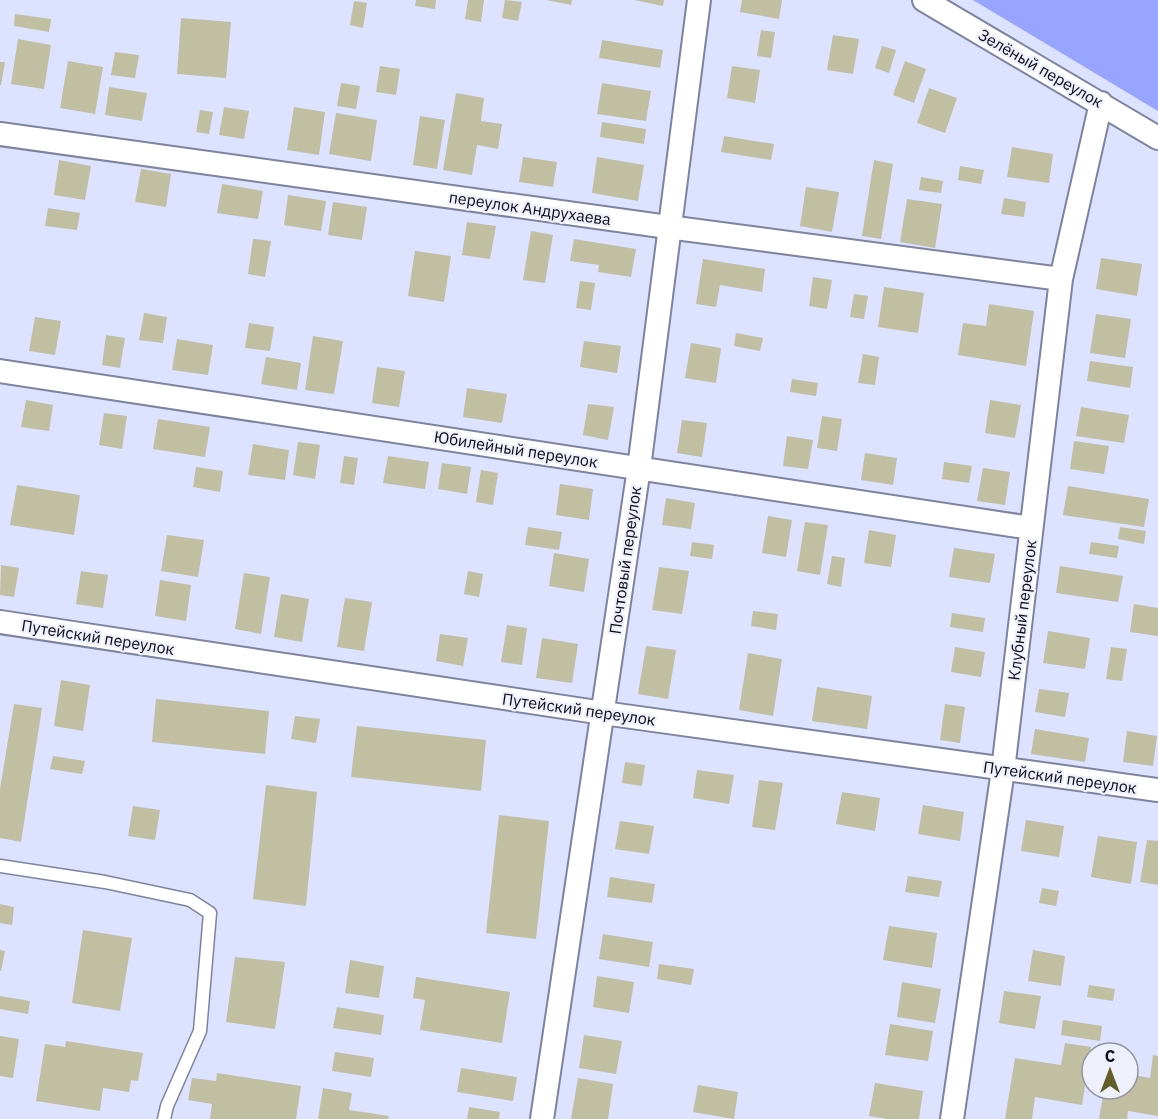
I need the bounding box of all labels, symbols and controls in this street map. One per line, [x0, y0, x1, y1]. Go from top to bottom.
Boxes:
street label: Зелёный переулок [975, 24, 1107, 112]
street label: переулок Андрухаева [448, 187, 613, 229]
street label: Юбилейный переулок [433, 426, 600, 472]
street label: Почтовый переулок [605, 485, 645, 635]
street label: Клубный переулок [1003, 538, 1041, 681]
street label: Путейский переулок [20, 615, 176, 659]
street label: Путейский переулок [501, 688, 657, 730]
street label: Путейский переулок [982, 756, 1138, 798]
north arrow [1080, 1041, 1140, 1101]
text: С [1105, 1046, 1115, 1066]

